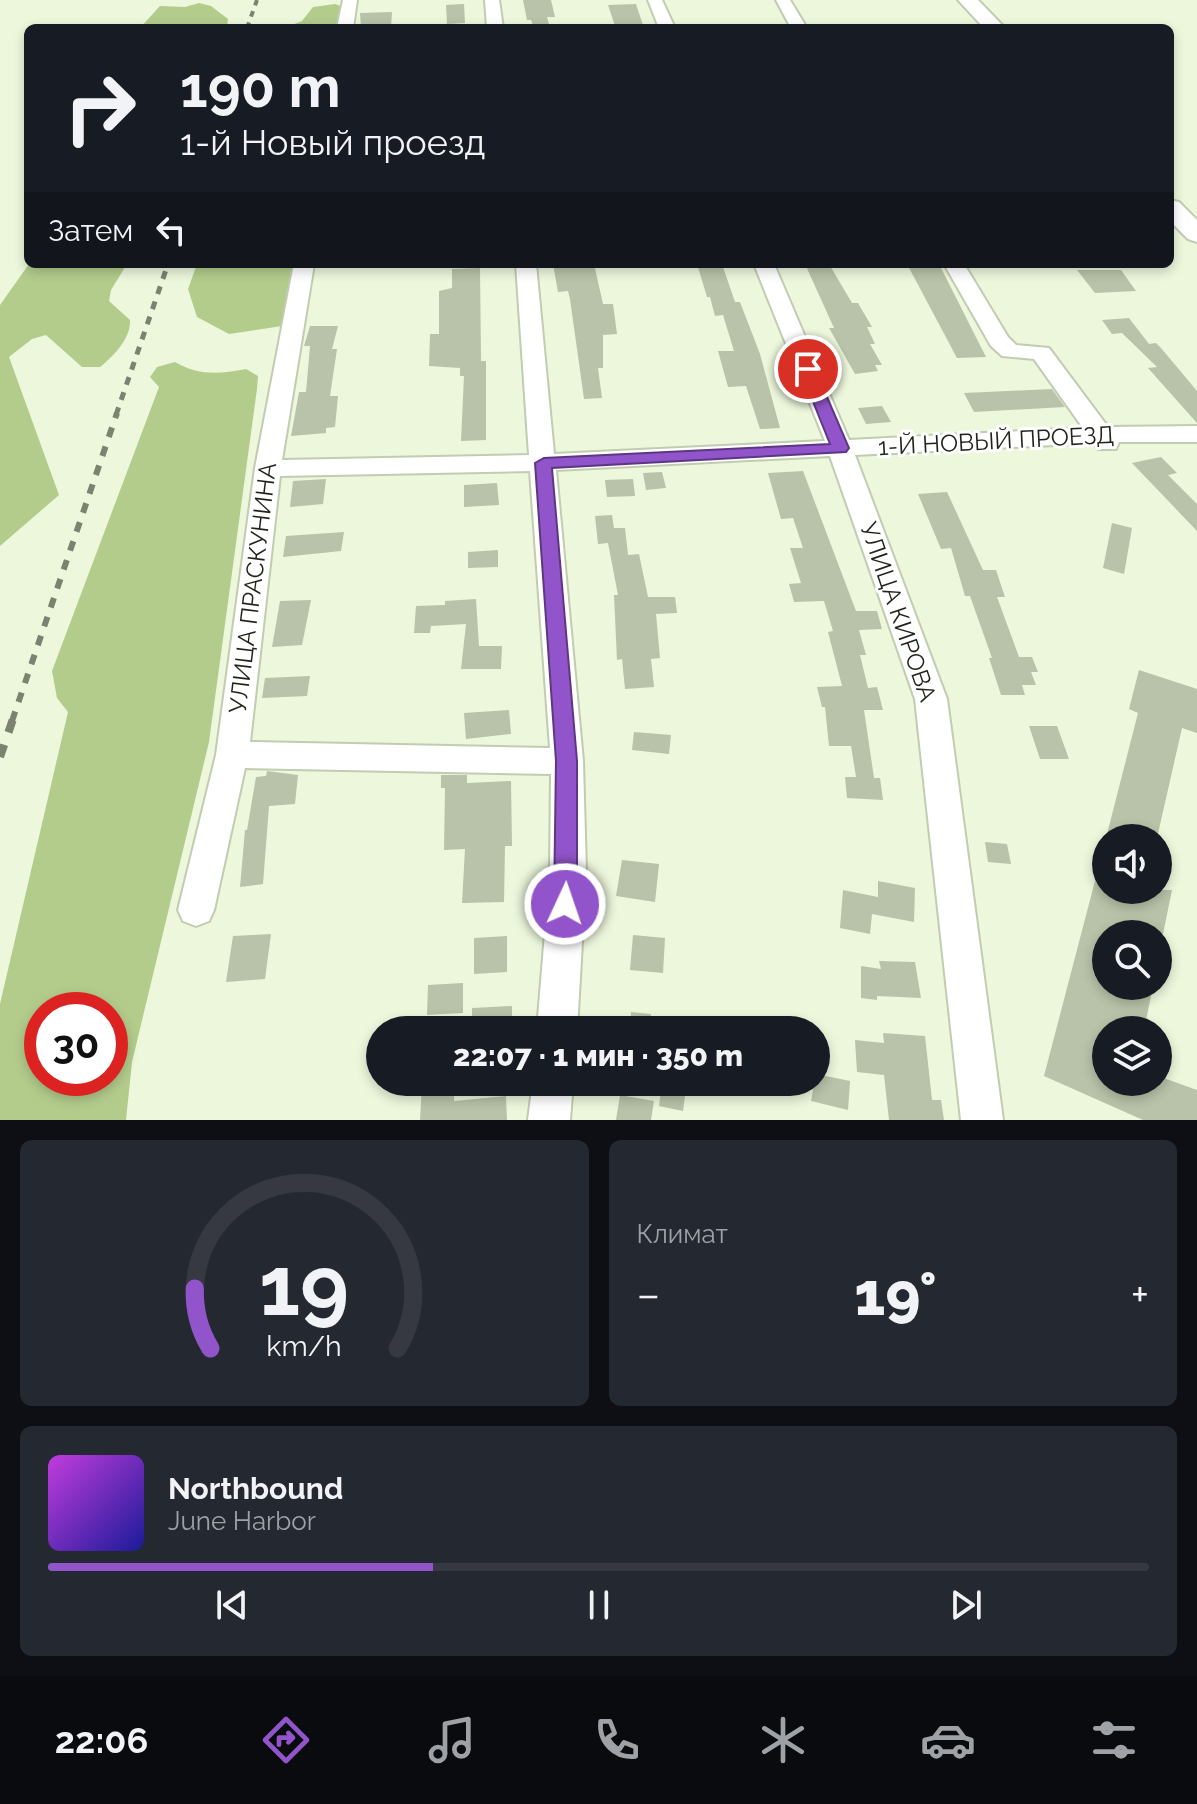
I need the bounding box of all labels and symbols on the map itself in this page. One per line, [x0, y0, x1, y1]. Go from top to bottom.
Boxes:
pin [774, 335, 842, 403]
street label: 1-Й НОВЫЙ ПРОЕЗД [877, 420, 1115, 461]
street label: УЛИЦА ПРАСКУНИНА [223, 461, 282, 715]
street label: УЛИЦА КИРОВА [854, 518, 943, 705]
position arrow [523, 862, 607, 946]
speed limit sign: 30 [24, 992, 128, 1096]

